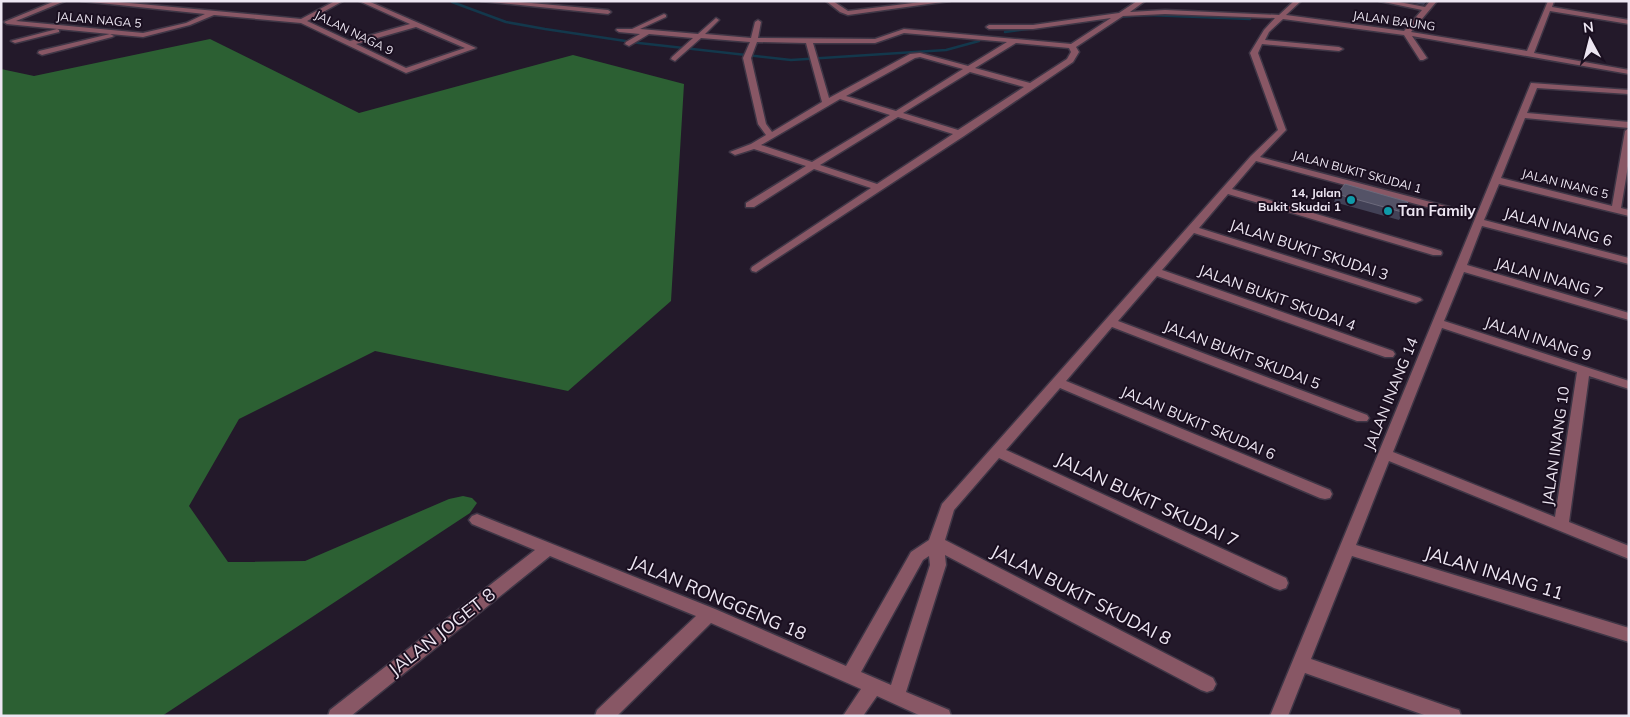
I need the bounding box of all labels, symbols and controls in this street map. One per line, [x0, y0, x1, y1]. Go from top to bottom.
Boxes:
street label: JALAN NAGA 9 [312, 7, 396, 58]
street label: JALAN BAUNG [1352, 7, 1436, 34]
street label: JALAN NAGA 5 [56, 8, 142, 31]
north arrow [1565, 15, 1615, 65]
text: N [1582, 18, 1595, 37]
street label: JALAN BUKIT SKUDAI 1 [1291, 147, 1423, 196]
street label: JALAN INANG 5 [1520, 165, 1610, 202]
place label: 14, Jalan Bukit Skudai 1 [1258, 185, 1341, 214]
marker: 14, Jalan Bukit Skudai 1 [1345, 194, 1357, 206]
place label: Tan Family [1398, 201, 1476, 220]
street label: JALAN INANG 6 [1502, 203, 1614, 250]
marker: Tan Family [1382, 205, 1394, 217]
street label: JALAN BUKIT SKUDAI 3 [1227, 215, 1391, 284]
street label: JALAN INANG 7 [1493, 253, 1605, 302]
street label: JALAN BUKIT SKUDAI 4 [1196, 260, 1358, 335]
street label: JALAN INANG 9 [1482, 312, 1594, 365]
street label: JALAN BUKIT SKUDAI 5 [1161, 316, 1323, 393]
street label: JALAN INANG 14 [1359, 335, 1422, 453]
street label: JALAN BUKIT SKUDAI 6 [1118, 381, 1278, 464]
street label: JALAN INANG 10 [1538, 385, 1573, 507]
street label: JALAN BUKIT SKUDAI 7 [1052, 447, 1242, 552]
street label: JALAN BUKIT SKUDAI 8 [987, 539, 1175, 650]
street label: JALAN INANG 11 [1422, 540, 1566, 605]
street label: JALAN RONGGENG 18 [626, 550, 810, 645]
street label: JALAN JOGET 8 [384, 583, 500, 681]

